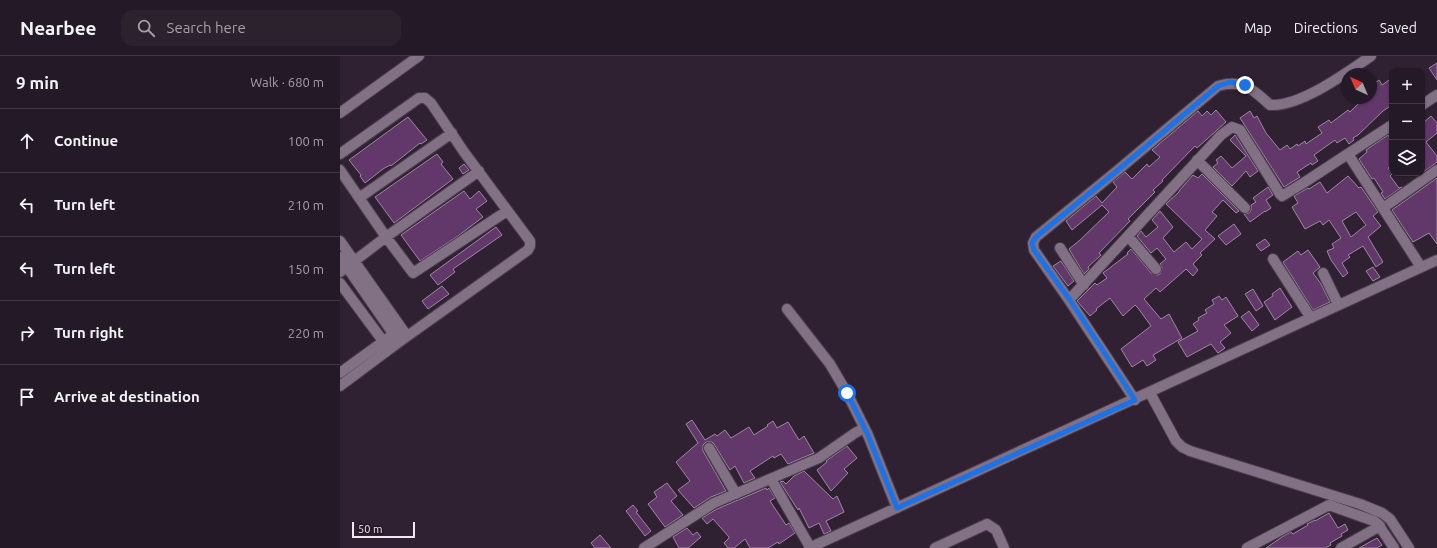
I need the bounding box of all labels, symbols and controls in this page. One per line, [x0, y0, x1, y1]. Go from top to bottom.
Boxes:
search box [121, 10, 401, 46]
text: Nearbee [20, 17, 97, 39]
icon: search [135, 17, 157, 39]
text: Search here [167, 19, 246, 36]
text: Map [1244, 20, 1272, 36]
text: Directions [1294, 20, 1358, 36]
text: Saved [1380, 20, 1417, 36]
north arrow [1341, 68, 1377, 104]
map controls [1389, 68, 1425, 176]
button: + [1389, 68, 1425, 104]
text: 9 min [16, 73, 59, 92]
text: Walk · 680 m [250, 75, 324, 89]
route end [1236, 76, 1254, 94]
button: − [1389, 104, 1425, 140]
icon: ahead [16, 130, 38, 152]
text: Continue [54, 132, 118, 149]
text: 100 m [288, 134, 324, 148]
button: layers [1389, 140, 1425, 176]
icon: left [16, 194, 38, 216]
text: Turn left [54, 196, 115, 213]
text: 210 m [288, 198, 324, 212]
icon: left [16, 258, 38, 280]
text: Turn left [54, 260, 115, 277]
text: 150 m [288, 262, 324, 276]
icon: right [16, 322, 38, 344]
text: Turn right [54, 324, 124, 341]
text: 220 m [288, 326, 324, 340]
route start [838, 384, 856, 402]
icon: arrive [16, 386, 38, 408]
text: Arrive at destination [54, 388, 200, 405]
scale bar [352, 520, 415, 539]
text: 50 m [358, 523, 382, 535]

